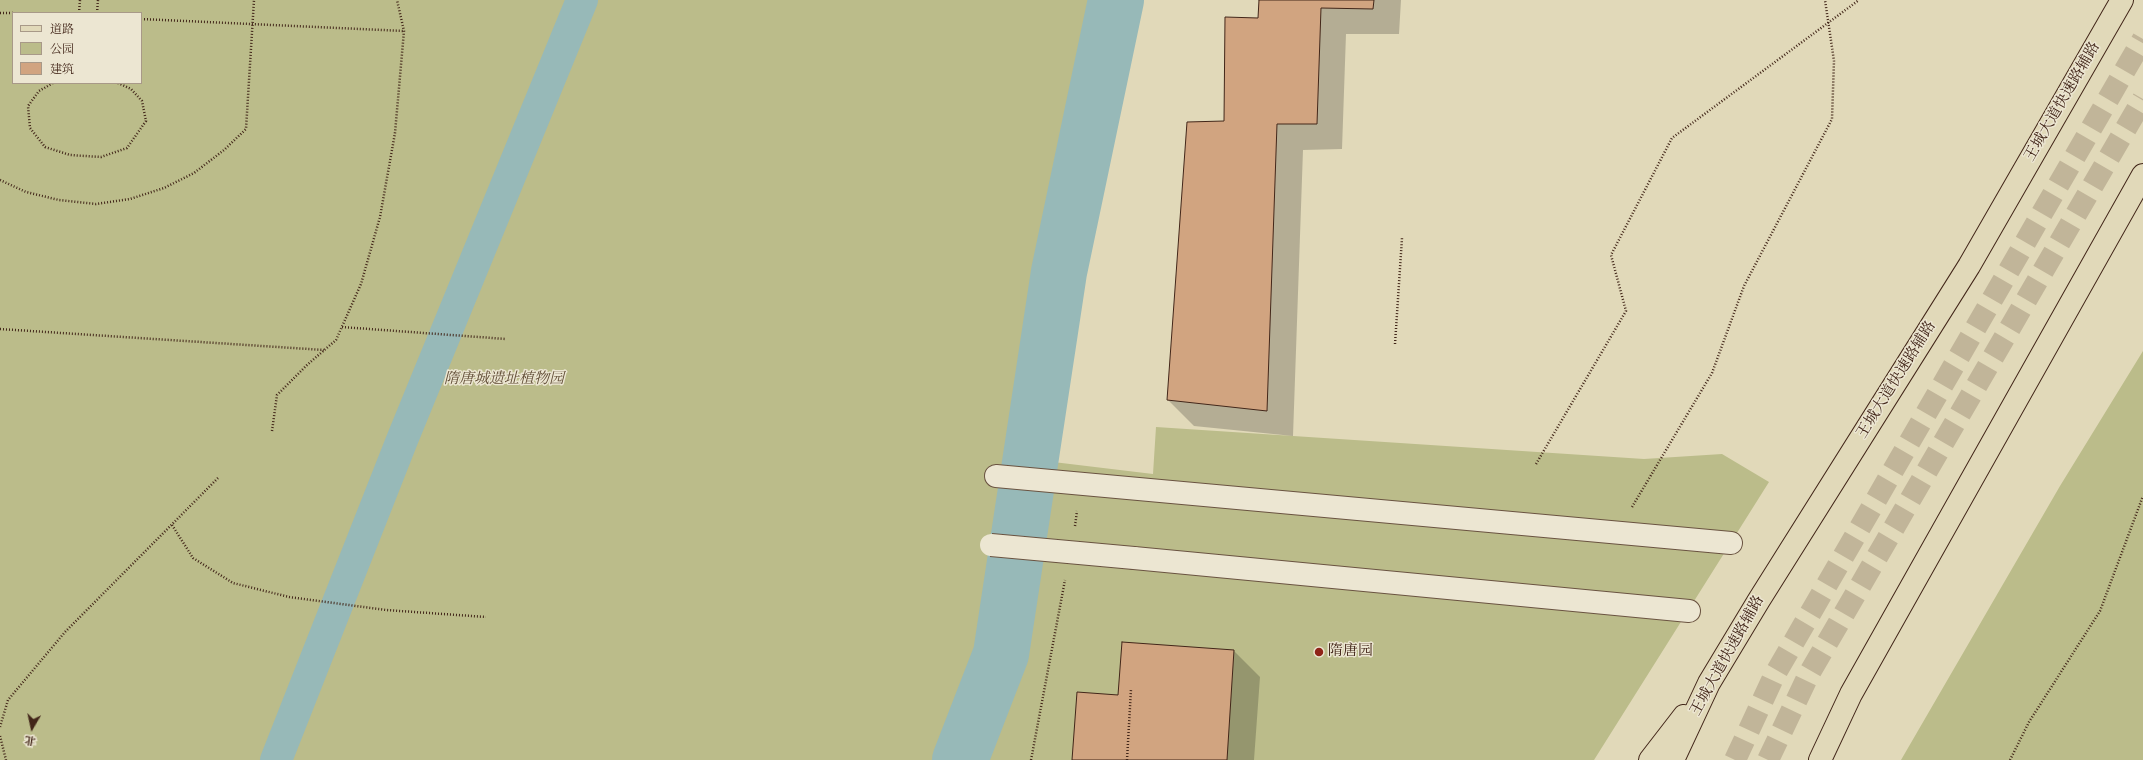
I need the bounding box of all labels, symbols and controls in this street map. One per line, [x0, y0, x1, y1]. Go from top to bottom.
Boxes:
legend [12, 12, 142, 84]
text: 道路 [50, 22, 74, 37]
street label: 王城大道快速路辅路 [2021, 39, 2105, 165]
text: 公园 [50, 42, 74, 57]
text: 建筑 [50, 62, 74, 77]
street label: 王城大道快速路辅路 [1854, 318, 1940, 442]
park label: 隋唐城遗址植物园 [444, 371, 564, 389]
street label: 王城大道快速路辅路 [1687, 593, 1769, 719]
place label: 隋唐园 [1328, 643, 1373, 661]
marker: 隋唐园 [1313, 646, 1325, 658]
north arrow [12, 708, 52, 748]
text: 北 [24, 733, 36, 748]

